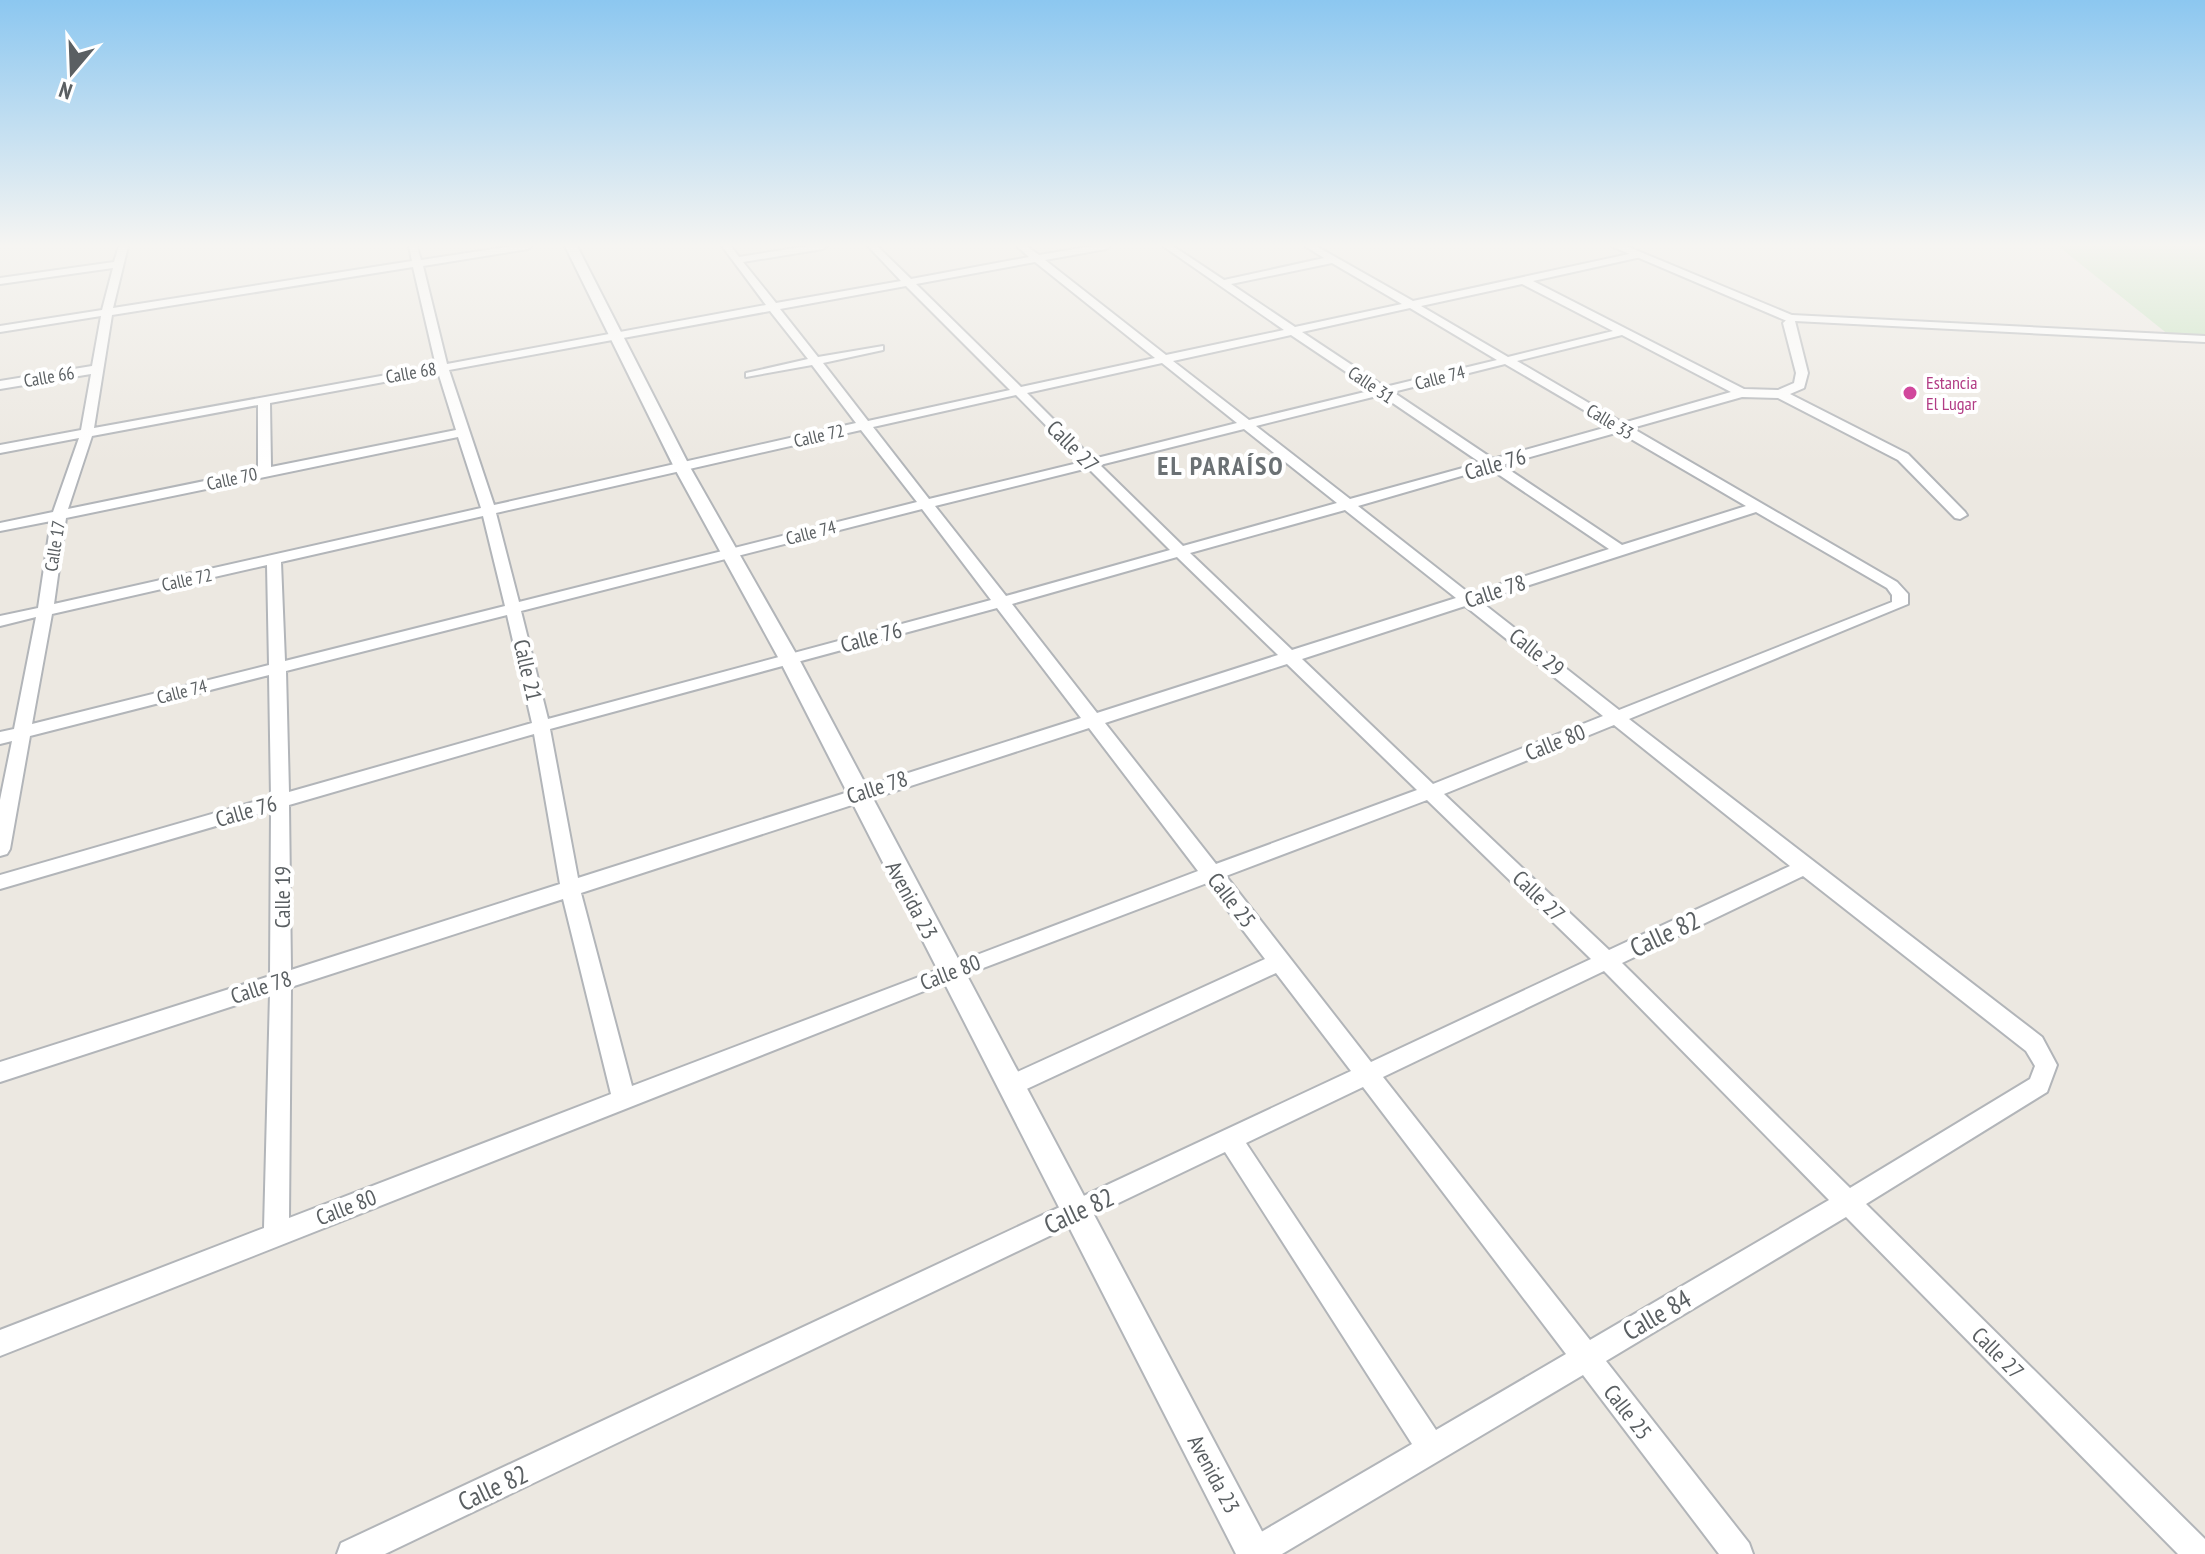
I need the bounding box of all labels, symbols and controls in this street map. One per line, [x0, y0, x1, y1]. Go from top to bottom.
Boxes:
north arrow [32, 32, 112, 112]
text: N [55, 76, 76, 106]
street label: Calle 68 [384, 357, 438, 388]
street label: Calle 74 [1412, 360, 1467, 395]
street label: Calle 66 [22, 361, 76, 392]
street label: Calle 31 [1344, 361, 1399, 408]
place label: Estancia El Lugar [1926, 371, 1977, 415]
marker: Estancia El Lugar [1901, 384, 1919, 402]
street label: Calle 33 [1582, 399, 1638, 445]
street label: Calle 27 [1041, 414, 1105, 478]
street label: Calle 72 [791, 419, 846, 452]
street label: Calle 76 [1461, 442, 1529, 486]
district label: EL PARAÍSO [1157, 449, 1285, 482]
street label: Calle 70 [205, 462, 259, 495]
street label: Calle 74 [783, 515, 838, 550]
street label: Calle 17 [39, 519, 70, 573]
street label: Calle 72 [160, 563, 214, 596]
street label: Calle 78 [1461, 568, 1529, 614]
street label: Calle 76 [837, 615, 905, 659]
street label: Calle 29 [1504, 622, 1570, 682]
street label: Calle 21 [507, 636, 549, 704]
street label: Calle 74 [154, 674, 209, 709]
street label: Calle 80 [1521, 717, 1589, 767]
street label: Calle 78 [843, 764, 911, 810]
street label: Calle 76 [212, 789, 280, 833]
street label: Avenida 23 [880, 856, 944, 944]
street label: Calle 27 [1507, 864, 1571, 928]
street label: Calle 19 [268, 866, 296, 928]
street label: Calle 25 [1202, 867, 1262, 933]
street label: Calle 82 [1624, 903, 1705, 964]
street label: Calle 80 [916, 948, 984, 996]
street label: Calle 78 [227, 964, 295, 1010]
street label: Calle 82 [1038, 1180, 1119, 1241]
street label: Calle 80 [312, 1183, 380, 1231]
street label: Calle 84 [1617, 1282, 1697, 1347]
street label: Calle 27 [1966, 1321, 2030, 1385]
street label: Calle 25 [1598, 1379, 1658, 1445]
street label: Avenida 23 [1182, 1430, 1246, 1518]
street label: Calle 82 [452, 1457, 533, 1518]

